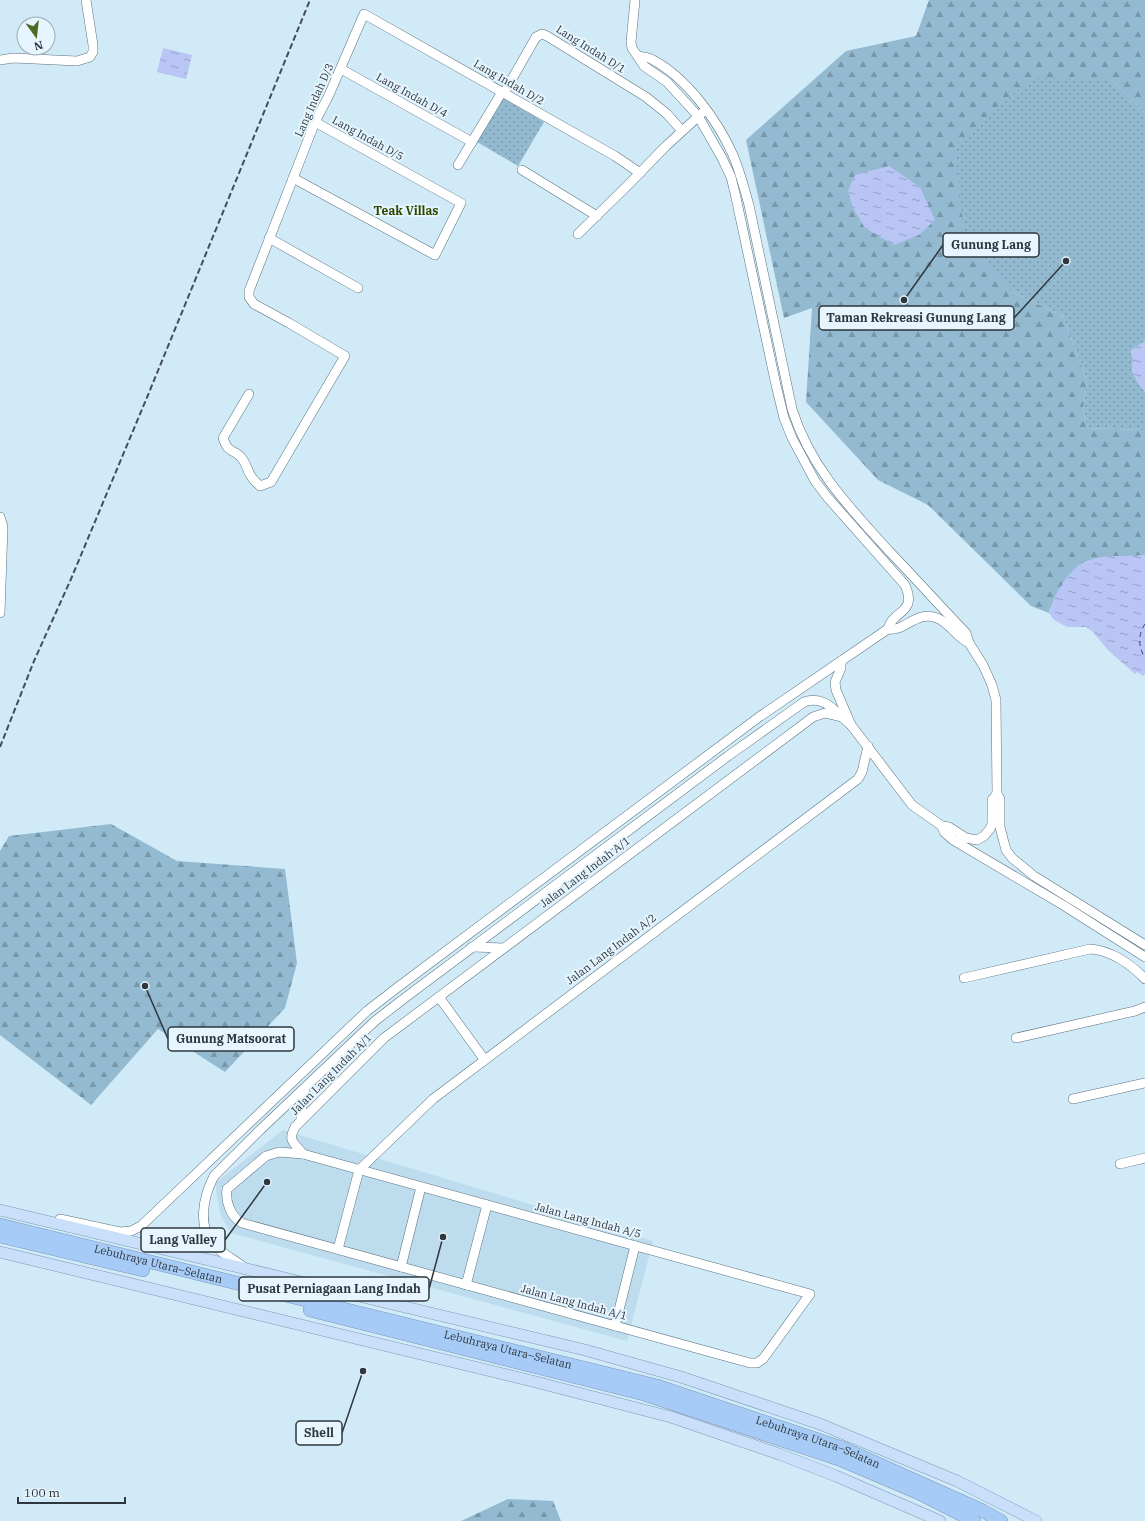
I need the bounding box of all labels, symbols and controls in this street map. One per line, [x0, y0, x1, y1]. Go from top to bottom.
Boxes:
north arrow [16, 16, 56, 56]
street label: Lang Indah D/1 [554, 22, 628, 76]
text: N [32, 38, 45, 54]
street label: Lang Indah D/2 [471, 56, 547, 108]
street label: Lang Indah D/3 [291, 61, 337, 139]
street label: Lang Indah D/4 [374, 70, 450, 121]
street label: Lang Indah D/5 [330, 113, 406, 163]
district label: Teak Villas [374, 203, 438, 218]
callout: Gunung Lang [943, 233, 1039, 257]
text: Gunung Lang [951, 237, 1031, 252]
callout: Taman Rekreasi Gunung Lang [819, 306, 1014, 330]
text: Taman Rekreasi Gunung Lang [826, 310, 1006, 325]
street label: Jalan Lang Indah A/1 [537, 834, 633, 910]
street label: Jalan Lang Indah A/2 [563, 911, 659, 987]
callout: Gunung Matsoorat [168, 1027, 294, 1051]
street label: Jalan Lang Indah A/1 [287, 1030, 375, 1118]
text: Gunung Matsoorat [176, 1031, 287, 1046]
street label: Jalan Lang Indah A/5 [533, 1199, 643, 1241]
callout: Lang Valley [141, 1228, 225, 1252]
text: Lang Valley [149, 1232, 217, 1247]
street label: Lebuhraya Utara–Selatan [93, 1241, 224, 1286]
callout: Pusat Perniagaan Lang Indah [239, 1277, 429, 1301]
text: Pusat Perniagaan Lang Indah [247, 1281, 421, 1296]
street label: Jalan Lang Indah A/1 [519, 1281, 629, 1323]
street label: Lebuhraya Utara–Selatan [442, 1327, 573, 1372]
street label: Lebuhraya Utara–Selatan [754, 1413, 882, 1471]
callout: Shell [296, 1421, 342, 1445]
text: Shell [304, 1425, 334, 1440]
scale bar [18, 1479, 125, 1505]
text: 100 m [24, 1485, 60, 1500]

